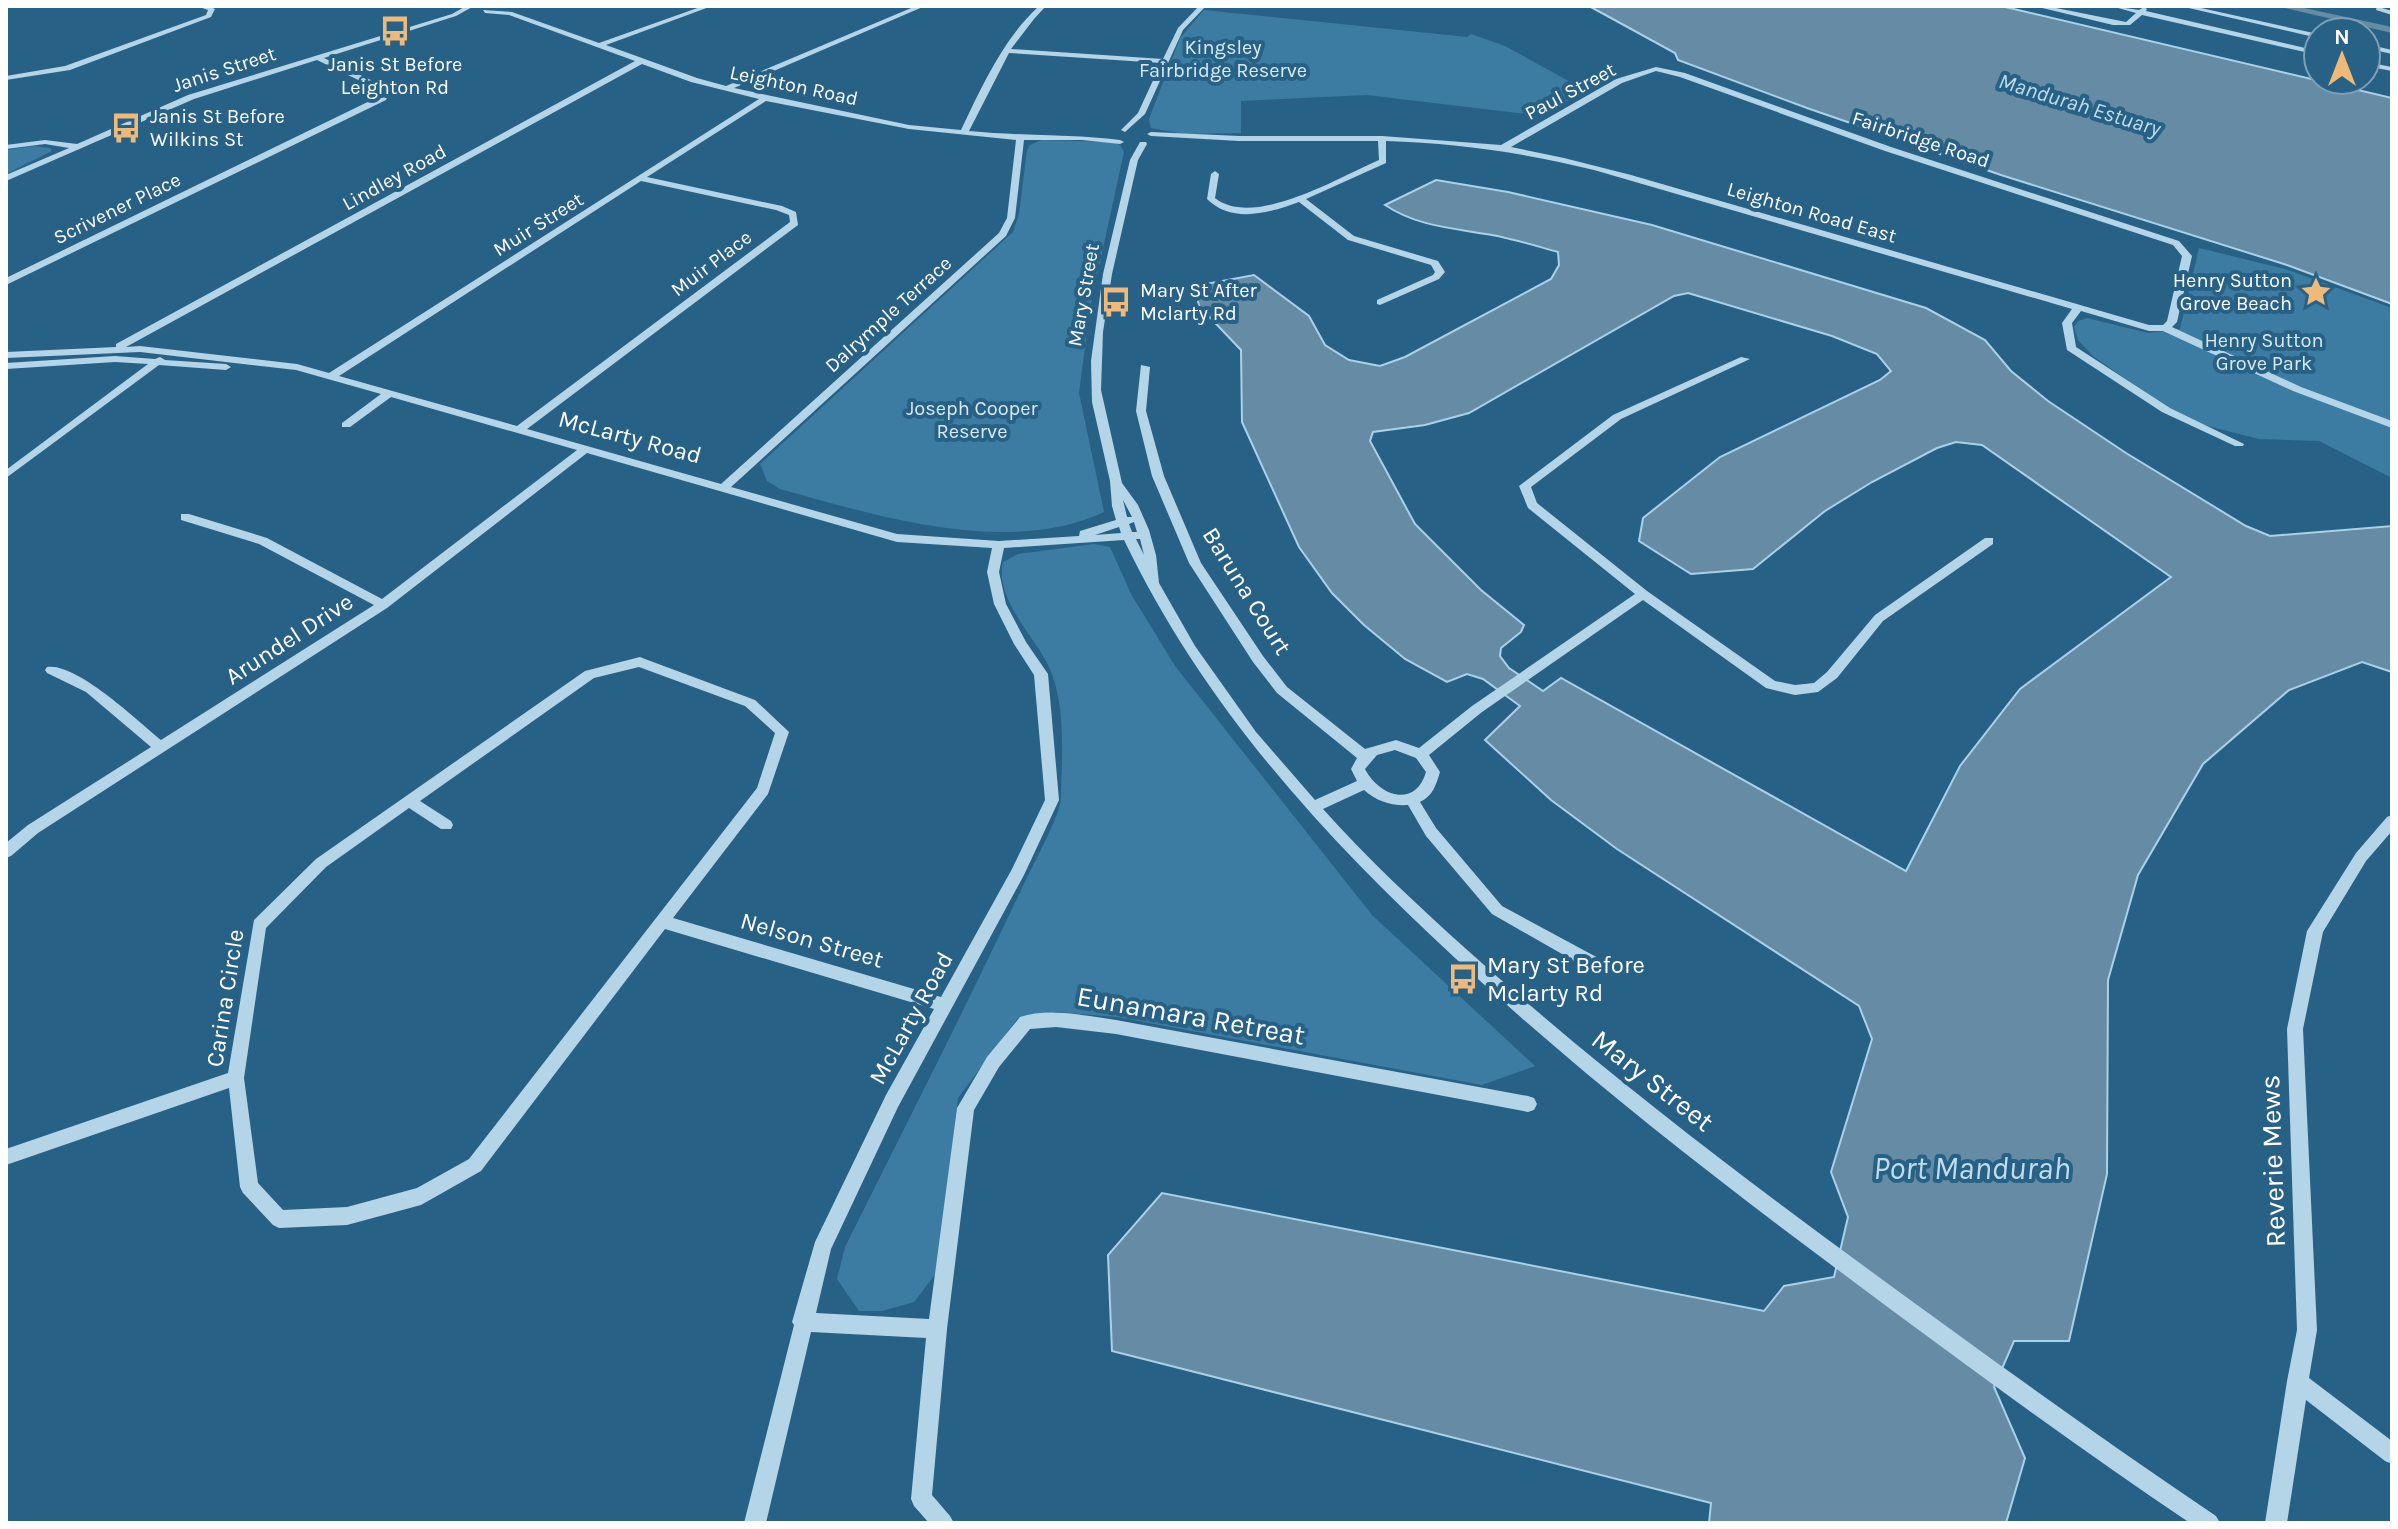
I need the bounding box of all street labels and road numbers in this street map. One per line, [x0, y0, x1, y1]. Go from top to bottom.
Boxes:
street label: Janis Street [170, 42, 279, 97]
street label: Paul Street [1521, 58, 1620, 125]
street label: Leighton Road [728, 61, 860, 110]
street label: Fairbridge Road [1849, 106, 1993, 173]
street label: Lindley Road [338, 139, 450, 215]
street label: Scrivener Place [50, 168, 185, 249]
street label: Leighton Road East [1724, 177, 1900, 248]
street label: Muir Street [489, 187, 588, 261]
street label: Muir Place [666, 226, 756, 301]
street label: Mary Street [1063, 241, 1104, 348]
street label: Dalrymple Terrace [820, 252, 956, 377]
street label: McLarty Road [555, 404, 705, 470]
street label: Baruna Court [1197, 522, 1297, 660]
street label: Arundel Drive [220, 587, 358, 691]
street label: Nelson Street [737, 906, 887, 974]
street label: Carina Circle [200, 927, 250, 1069]
street label: McLarty Road [863, 947, 959, 1089]
street label: Eunamara Retreat [1074, 979, 1308, 1052]
street label: Mary Street [1585, 1023, 1720, 1138]
street label: Reverie Mews [2253, 1074, 2292, 1248]

